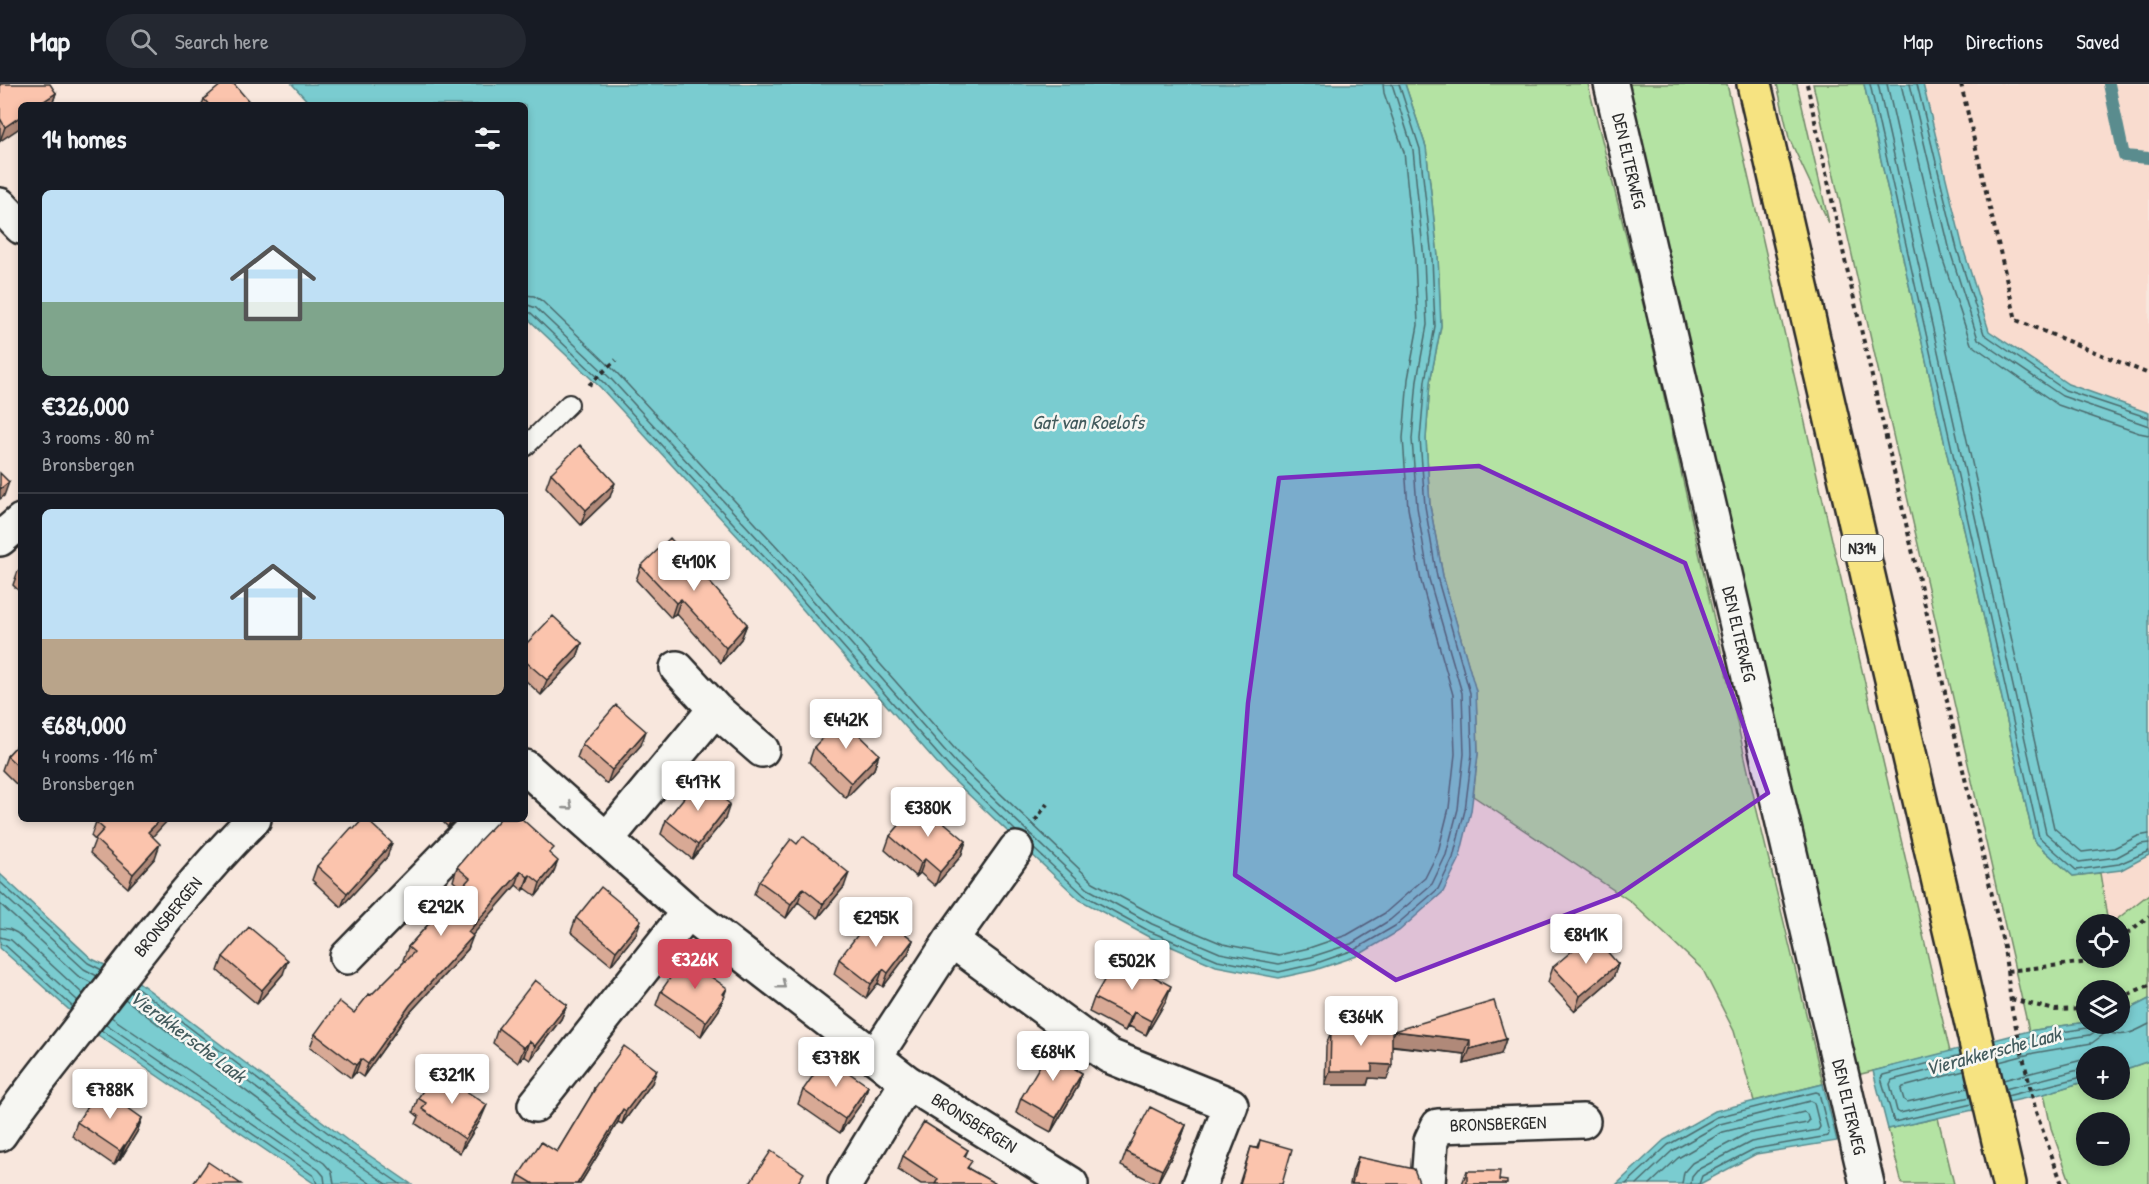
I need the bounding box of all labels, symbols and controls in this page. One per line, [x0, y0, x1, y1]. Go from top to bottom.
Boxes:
search box [106, 14, 526, 68]
text: Map [30, 22, 70, 60]
icon: search [127, 25, 160, 58]
text: Search here [175, 26, 269, 56]
text: Map [1903, 27, 1933, 56]
text: Directions [1966, 27, 2043, 56]
text: Saved [2076, 27, 2119, 56]
street label: DEN ELTERWEG [1606, 111, 1653, 211]
text: 14 homes [42, 121, 127, 156]
icon: filters [471, 122, 504, 155]
icon: home [219, 229, 327, 337]
text: €326,000 [42, 388, 129, 423]
water label: Gat van Roelofs [1032, 408, 1146, 435]
text: 3 rooms · 80 m² [42, 423, 154, 450]
text: Bronsbergen [42, 450, 134, 477]
road number: N314 [1841, 535, 1883, 561]
pin: €410K [652, 541, 736, 592]
text: €410K [672, 547, 716, 574]
icon: home [219, 548, 327, 656]
street label: DEN ELTERWEG [1716, 584, 1763, 684]
pin: €442K [804, 699, 888, 750]
text: €442K [824, 705, 868, 732]
text: €684,000 [42, 707, 126, 742]
text: 4 rooms · 116 m² [42, 742, 158, 769]
pin: €417K [656, 761, 740, 812]
text: €417K [676, 767, 720, 794]
text: Bronsbergen [42, 769, 134, 796]
pin: €380K [886, 787, 970, 838]
text: €380K [905, 793, 951, 820]
one-way arrow [562, 799, 573, 810]
street label: BRONSBERGEN [128, 871, 208, 962]
pin: €292K [399, 886, 483, 937]
text: €292K [418, 892, 464, 919]
pin: €295K [834, 897, 918, 948]
text: €295K [853, 903, 899, 930]
pin: €841K [1544, 914, 1628, 965]
map controls [2076, 914, 2130, 1166]
button: locate [2076, 914, 2130, 968]
text: €841K [1564, 920, 1608, 947]
pin: €326K [653, 939, 737, 990]
pin: €502K [1090, 940, 1174, 991]
text: €326K [672, 945, 718, 972]
text: €502K [1109, 946, 1155, 973]
one-way arrow [775, 978, 786, 989]
button: layers [2076, 980, 2130, 1034]
water label: Vierakkersche Laak [125, 983, 253, 1089]
pin: €364K [1319, 996, 1403, 1047]
text: €364K [1339, 1002, 1383, 1029]
water label: Vierakkersche Laak [1922, 1019, 2065, 1082]
pin: €684K [1011, 1031, 1095, 1082]
pin: €378K [794, 1037, 878, 1088]
text: €684K [1031, 1037, 1075, 1064]
text: €378K [812, 1043, 860, 1070]
button: + [2076, 1046, 2130, 1100]
pin: €321K [410, 1054, 494, 1105]
street label: DEN ELTERWEG [1826, 1057, 1873, 1157]
text: €321K [429, 1060, 475, 1087]
pin: €788K [68, 1069, 152, 1120]
text: €788K [86, 1075, 134, 1102]
street label: BRONSBERGEN [927, 1086, 1022, 1159]
street label: BRONSBERGEN [1449, 1109, 1547, 1138]
button: − [2076, 1112, 2130, 1166]

